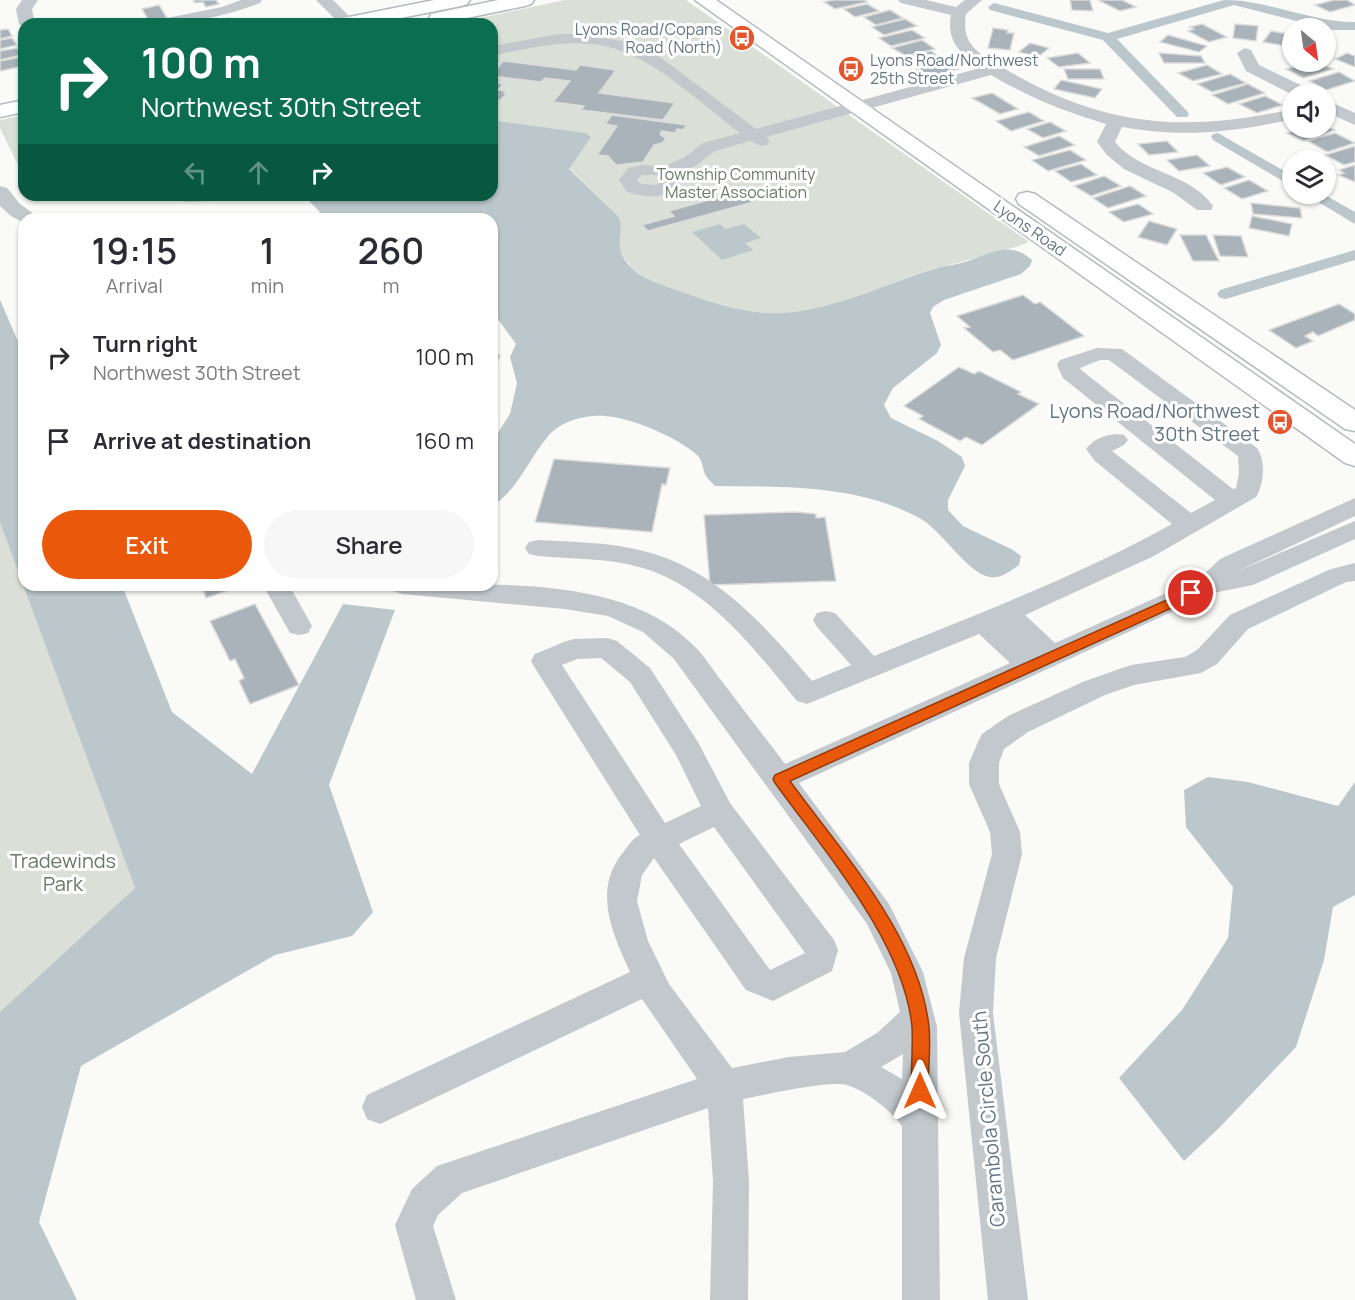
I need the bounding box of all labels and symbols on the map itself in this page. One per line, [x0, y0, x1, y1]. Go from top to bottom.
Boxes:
place label: Lyons Road/Copans Road (North) [575, 18, 722, 58]
north arrow [1282, 18, 1336, 72]
bus stop icon: Lyons Road/Copans Road (North) [727, 23, 757, 53]
place label: Lyons Road/Northwest 25th Street [870, 49, 1038, 89]
bus stop icon: Lyons Road/Northwest 25th Street [836, 54, 866, 84]
park label: Township Community Master Association [657, 163, 816, 203]
street label: Lyons Road [989, 195, 1071, 261]
place label: Lyons Road/Northwest 30th Street [1050, 397, 1260, 447]
bus stop icon: Lyons Road/Northwest 30th Street [1265, 407, 1295, 437]
pin [1165, 567, 1216, 618]
park label: Tradewinds Park [10, 847, 116, 897]
street label: Carambola Circle South [965, 1010, 1011, 1228]
position arrow [888, 1059, 952, 1123]

